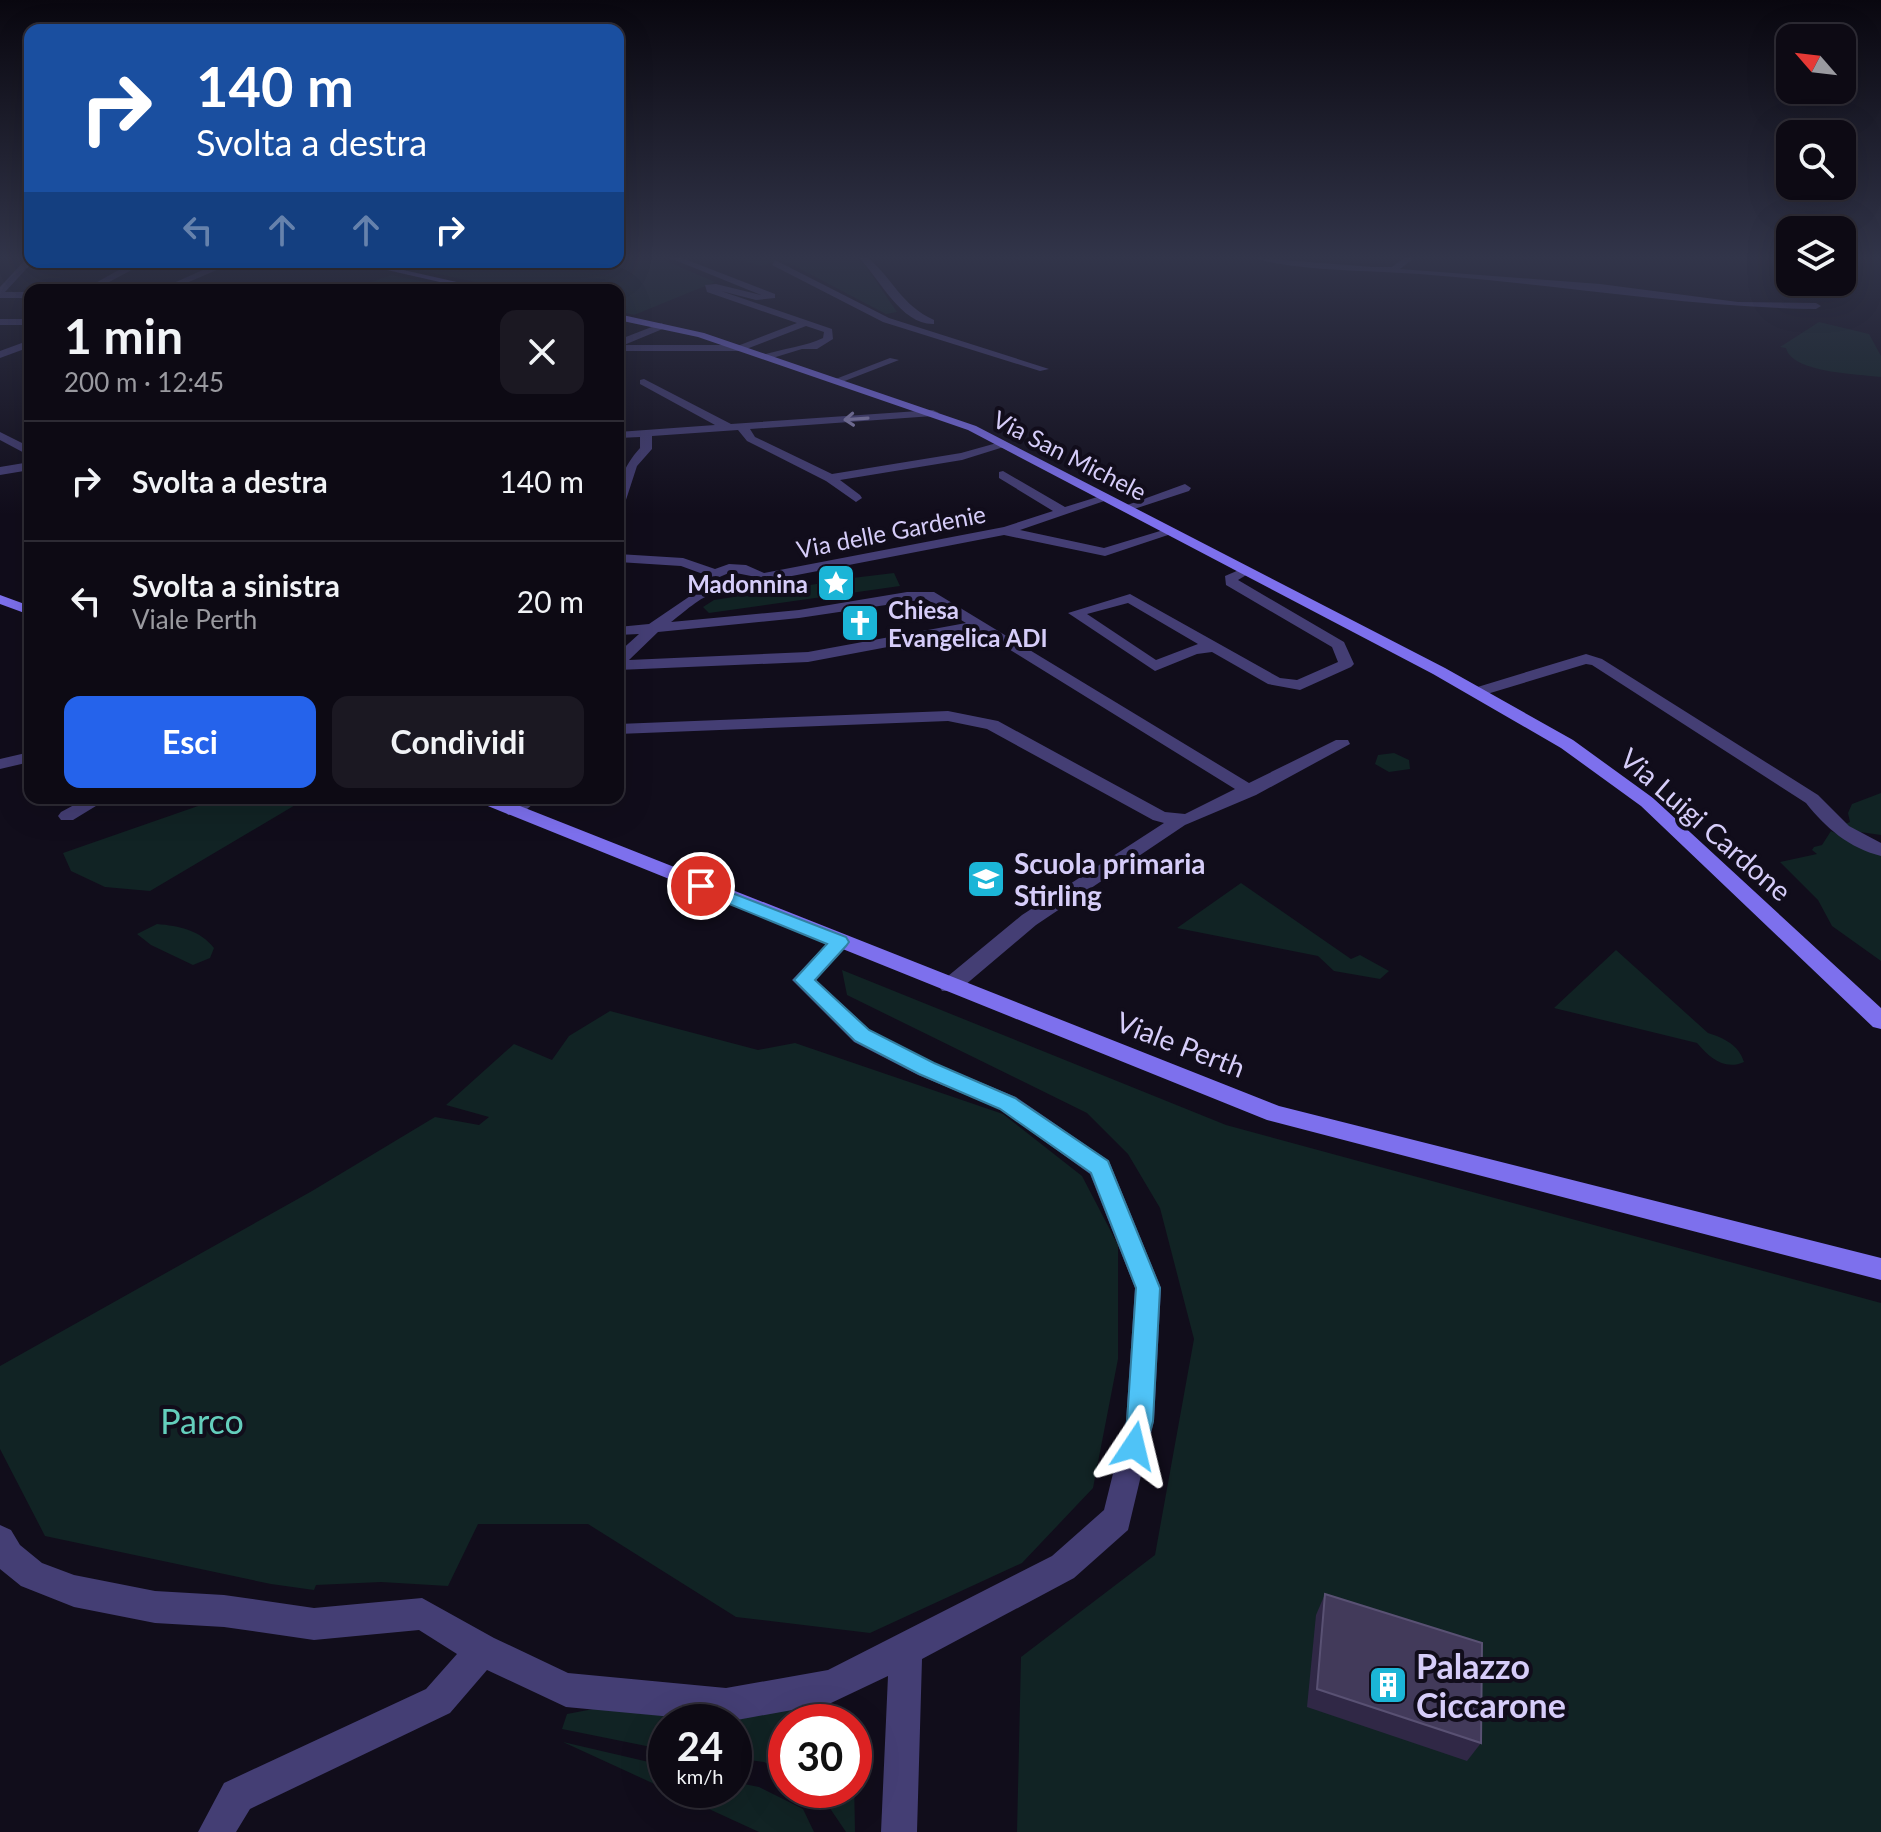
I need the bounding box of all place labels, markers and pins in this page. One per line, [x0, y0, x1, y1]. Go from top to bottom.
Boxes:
place icon: Madonnina [815, 562, 857, 604]
place label: Madonnina [687, 569, 808, 598]
place label: Chiesa Evangelica ADI [888, 595, 1048, 652]
church icon: Chiesa Evangelica ADI [839, 602, 881, 644]
place label: Scuola primaria Stirling [1014, 846, 1206, 912]
pin [667, 852, 735, 920]
school or university icon: Scuola primaria Stirling [965, 858, 1007, 900]
place label: Palazzo Ciccarone [1416, 1645, 1566, 1725]
building icon: Palazzo Ciccarone [1367, 1664, 1409, 1706]

